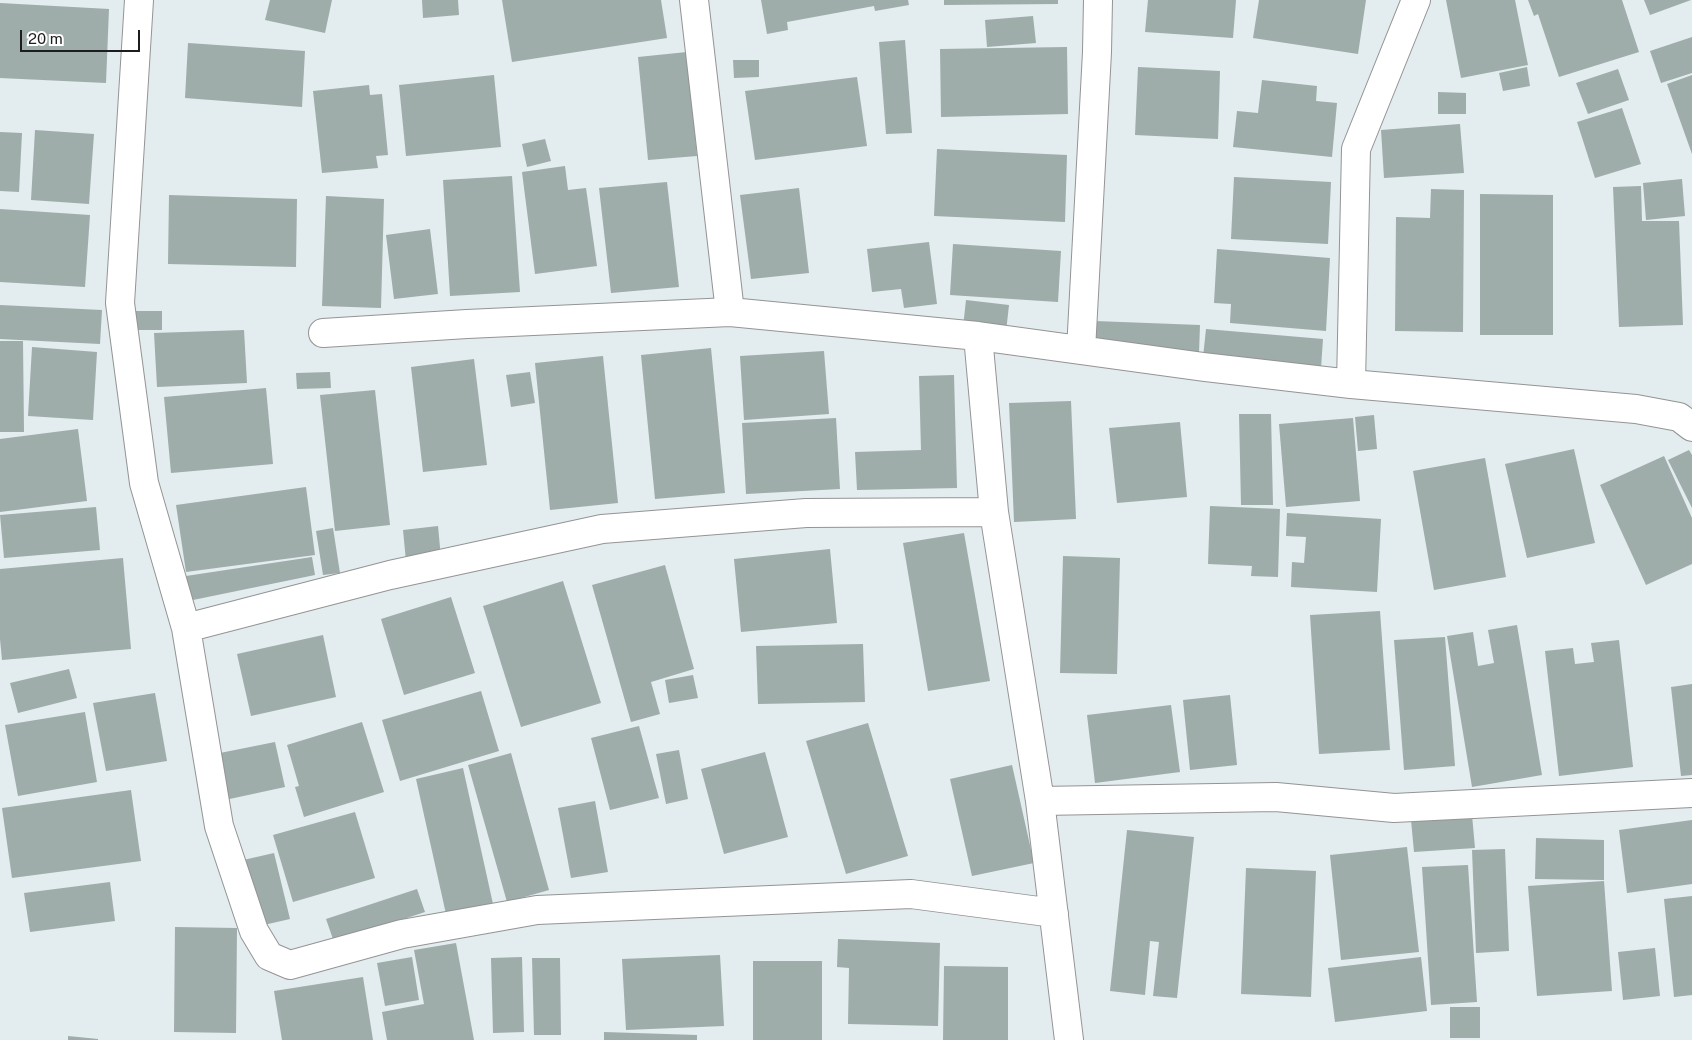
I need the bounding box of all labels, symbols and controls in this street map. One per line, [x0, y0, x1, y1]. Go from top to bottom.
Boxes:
scale bar [22, 20, 142, 52]
text: 20 m [28, 30, 63, 47]

